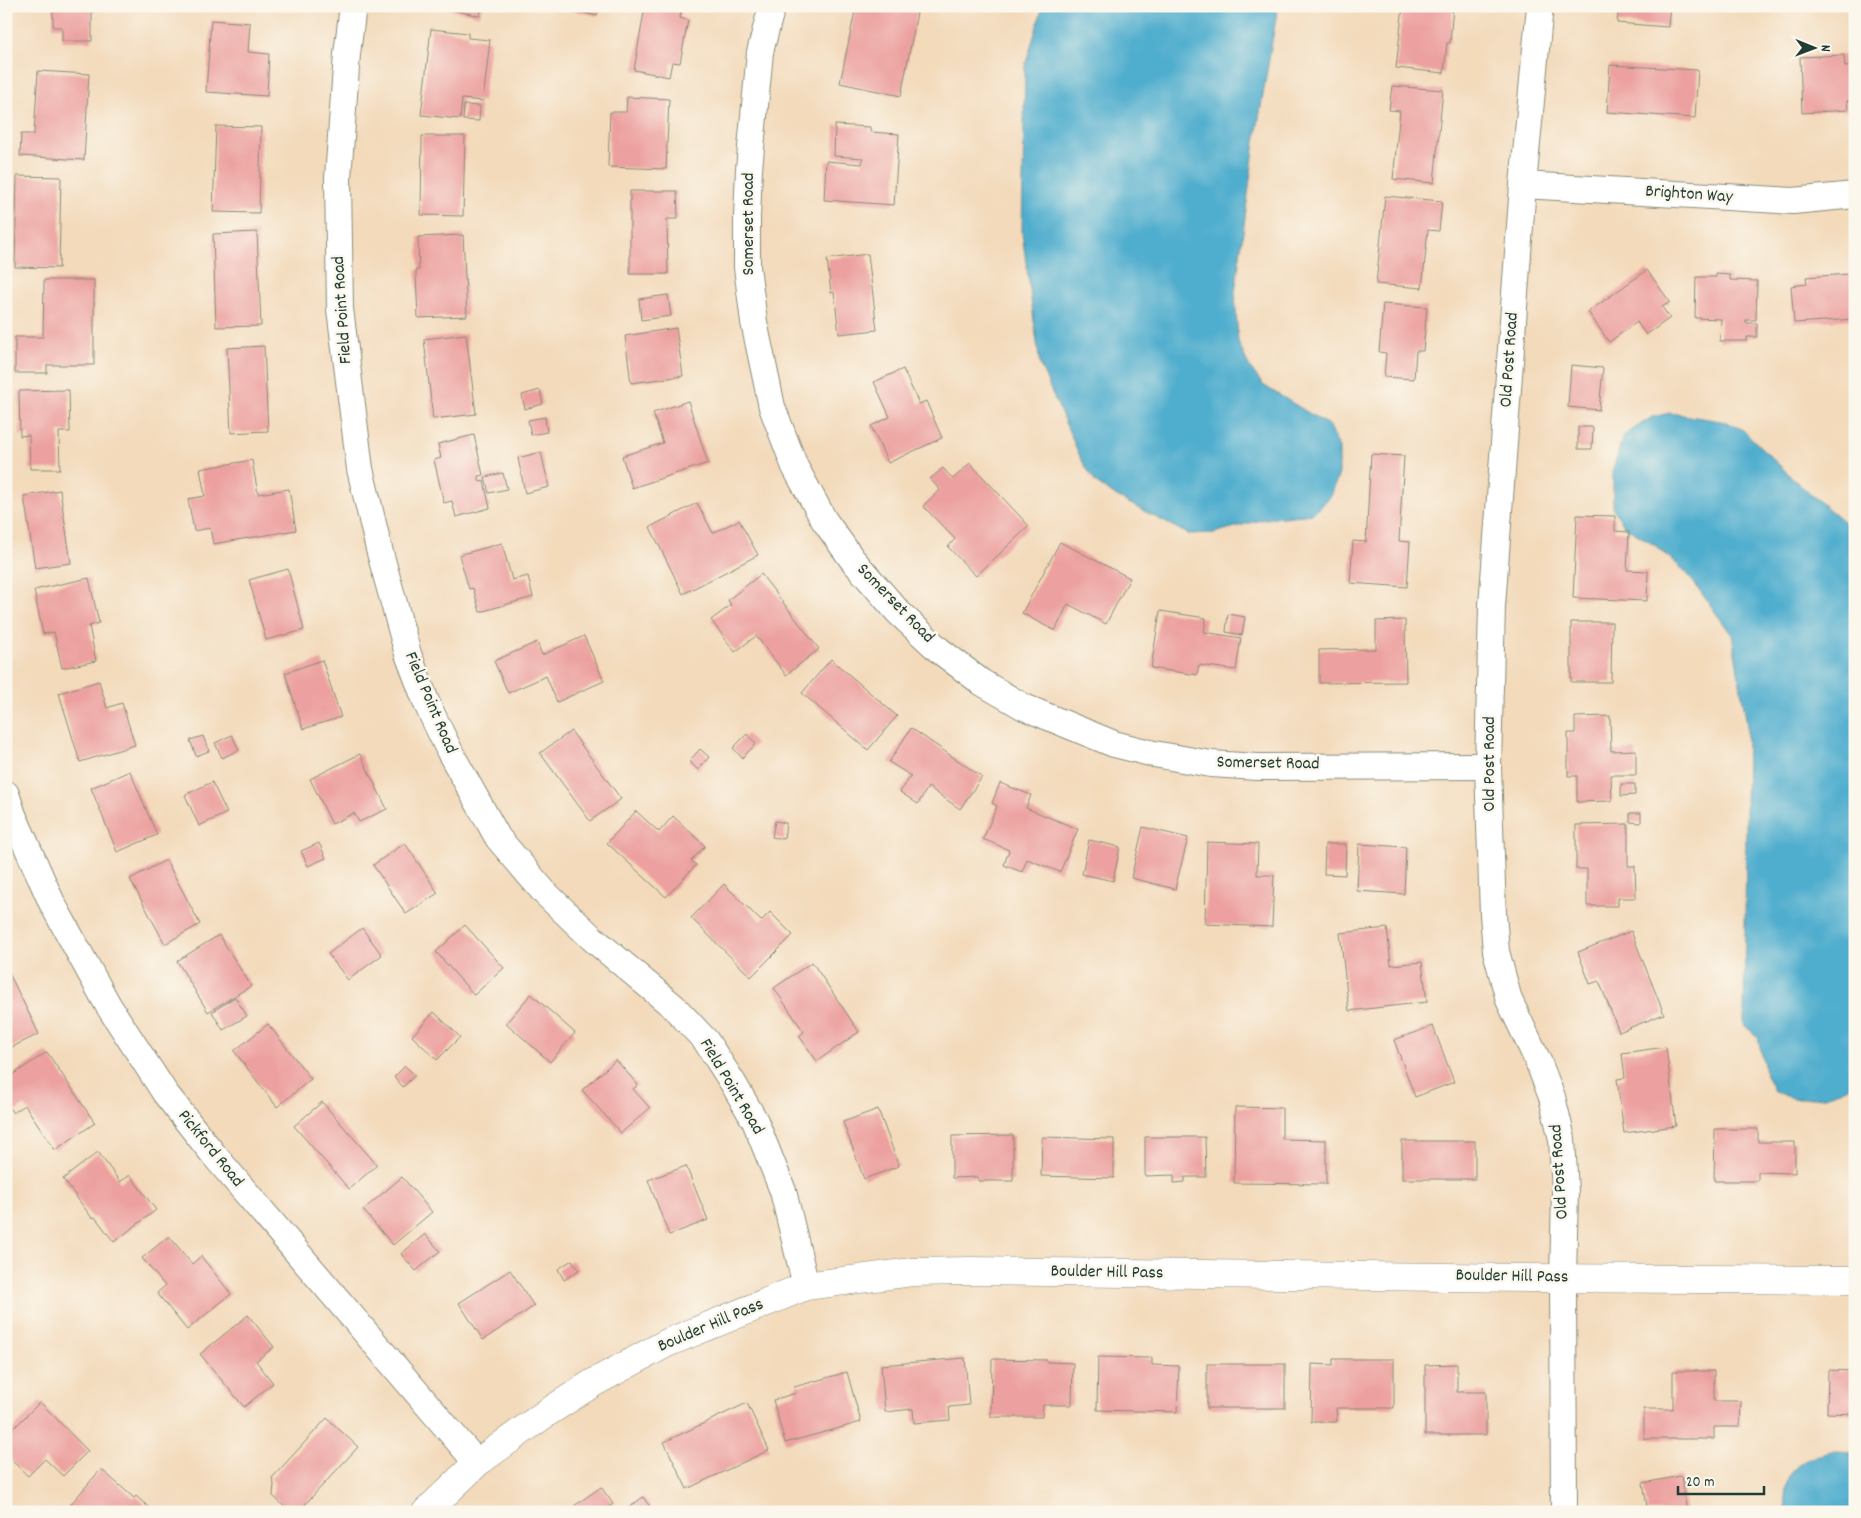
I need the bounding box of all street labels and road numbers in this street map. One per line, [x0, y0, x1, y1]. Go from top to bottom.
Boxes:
street label: Somerset Road [737, 173, 762, 275]
street label: Brighton Way [1644, 179, 1734, 211]
street label: Field Point Road [327, 255, 359, 365]
street label: Old Post Road [1494, 312, 1526, 408]
street label: Somerset Road [850, 558, 940, 650]
street label: Field Point Road [397, 648, 463, 758]
street label: Old Post Road [1478, 716, 1503, 812]
street label: Somerset Road [1216, 751, 1320, 777]
street label: Field Point Road [692, 1034, 770, 1140]
street label: Pickford Road [171, 1105, 249, 1193]
street label: Old Post Road [1544, 1124, 1576, 1220]
street label: Boulder Hill Pass [1050, 1260, 1164, 1286]
street label: Boulder Hill Pass [1455, 1264, 1569, 1290]
street label: Boulder Hill Pass [654, 1292, 768, 1360]

